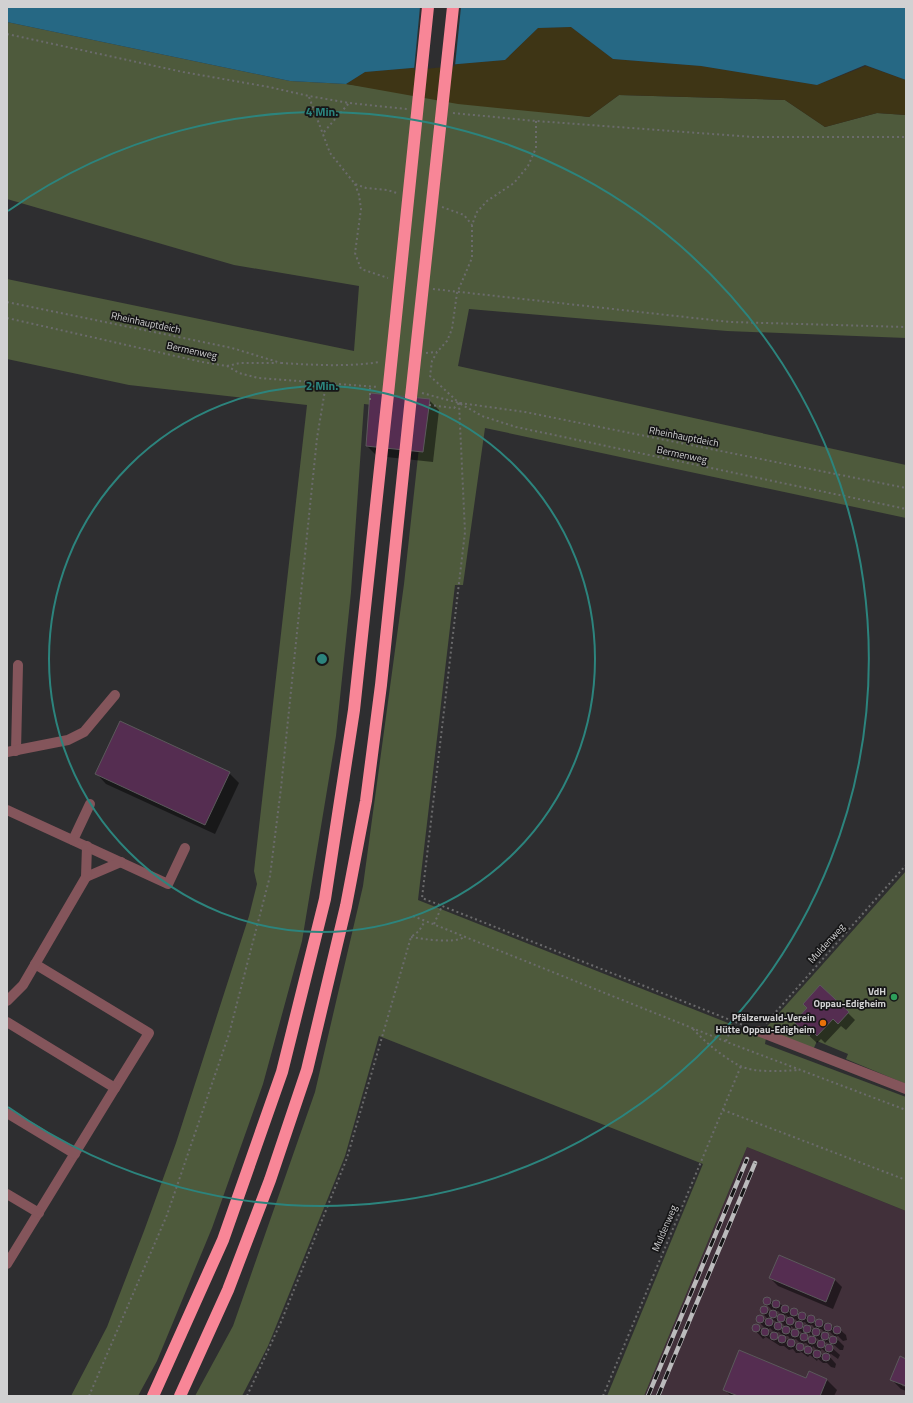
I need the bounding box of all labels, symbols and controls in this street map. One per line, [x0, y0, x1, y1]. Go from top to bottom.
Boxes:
text: 4 Min. [306, 102, 338, 121]
street label: Rheinhauptdeich [110, 308, 182, 337]
street label: Bermenweg [165, 338, 218, 363]
text: 2 Min. [306, 376, 338, 395]
street label: Rheinhauptdeich [648, 422, 720, 451]
street label: Bermenweg [655, 442, 708, 467]
centre of rings [315, 652, 329, 666]
street label: Muldenweg [804, 920, 848, 967]
place label: VdH Oppau-Edigheim [813, 984, 886, 1011]
marker: VdH Oppau-Edigheim [889, 992, 899, 1002]
place label: Pfälzerwald-Verein Hütte Oppau-Edigheim [716, 1010, 815, 1037]
marker: Pfälzerwald-Verein Hütte Oppau-Edigheim [818, 1018, 828, 1028]
street label: Muldenweg [648, 1203, 681, 1254]

